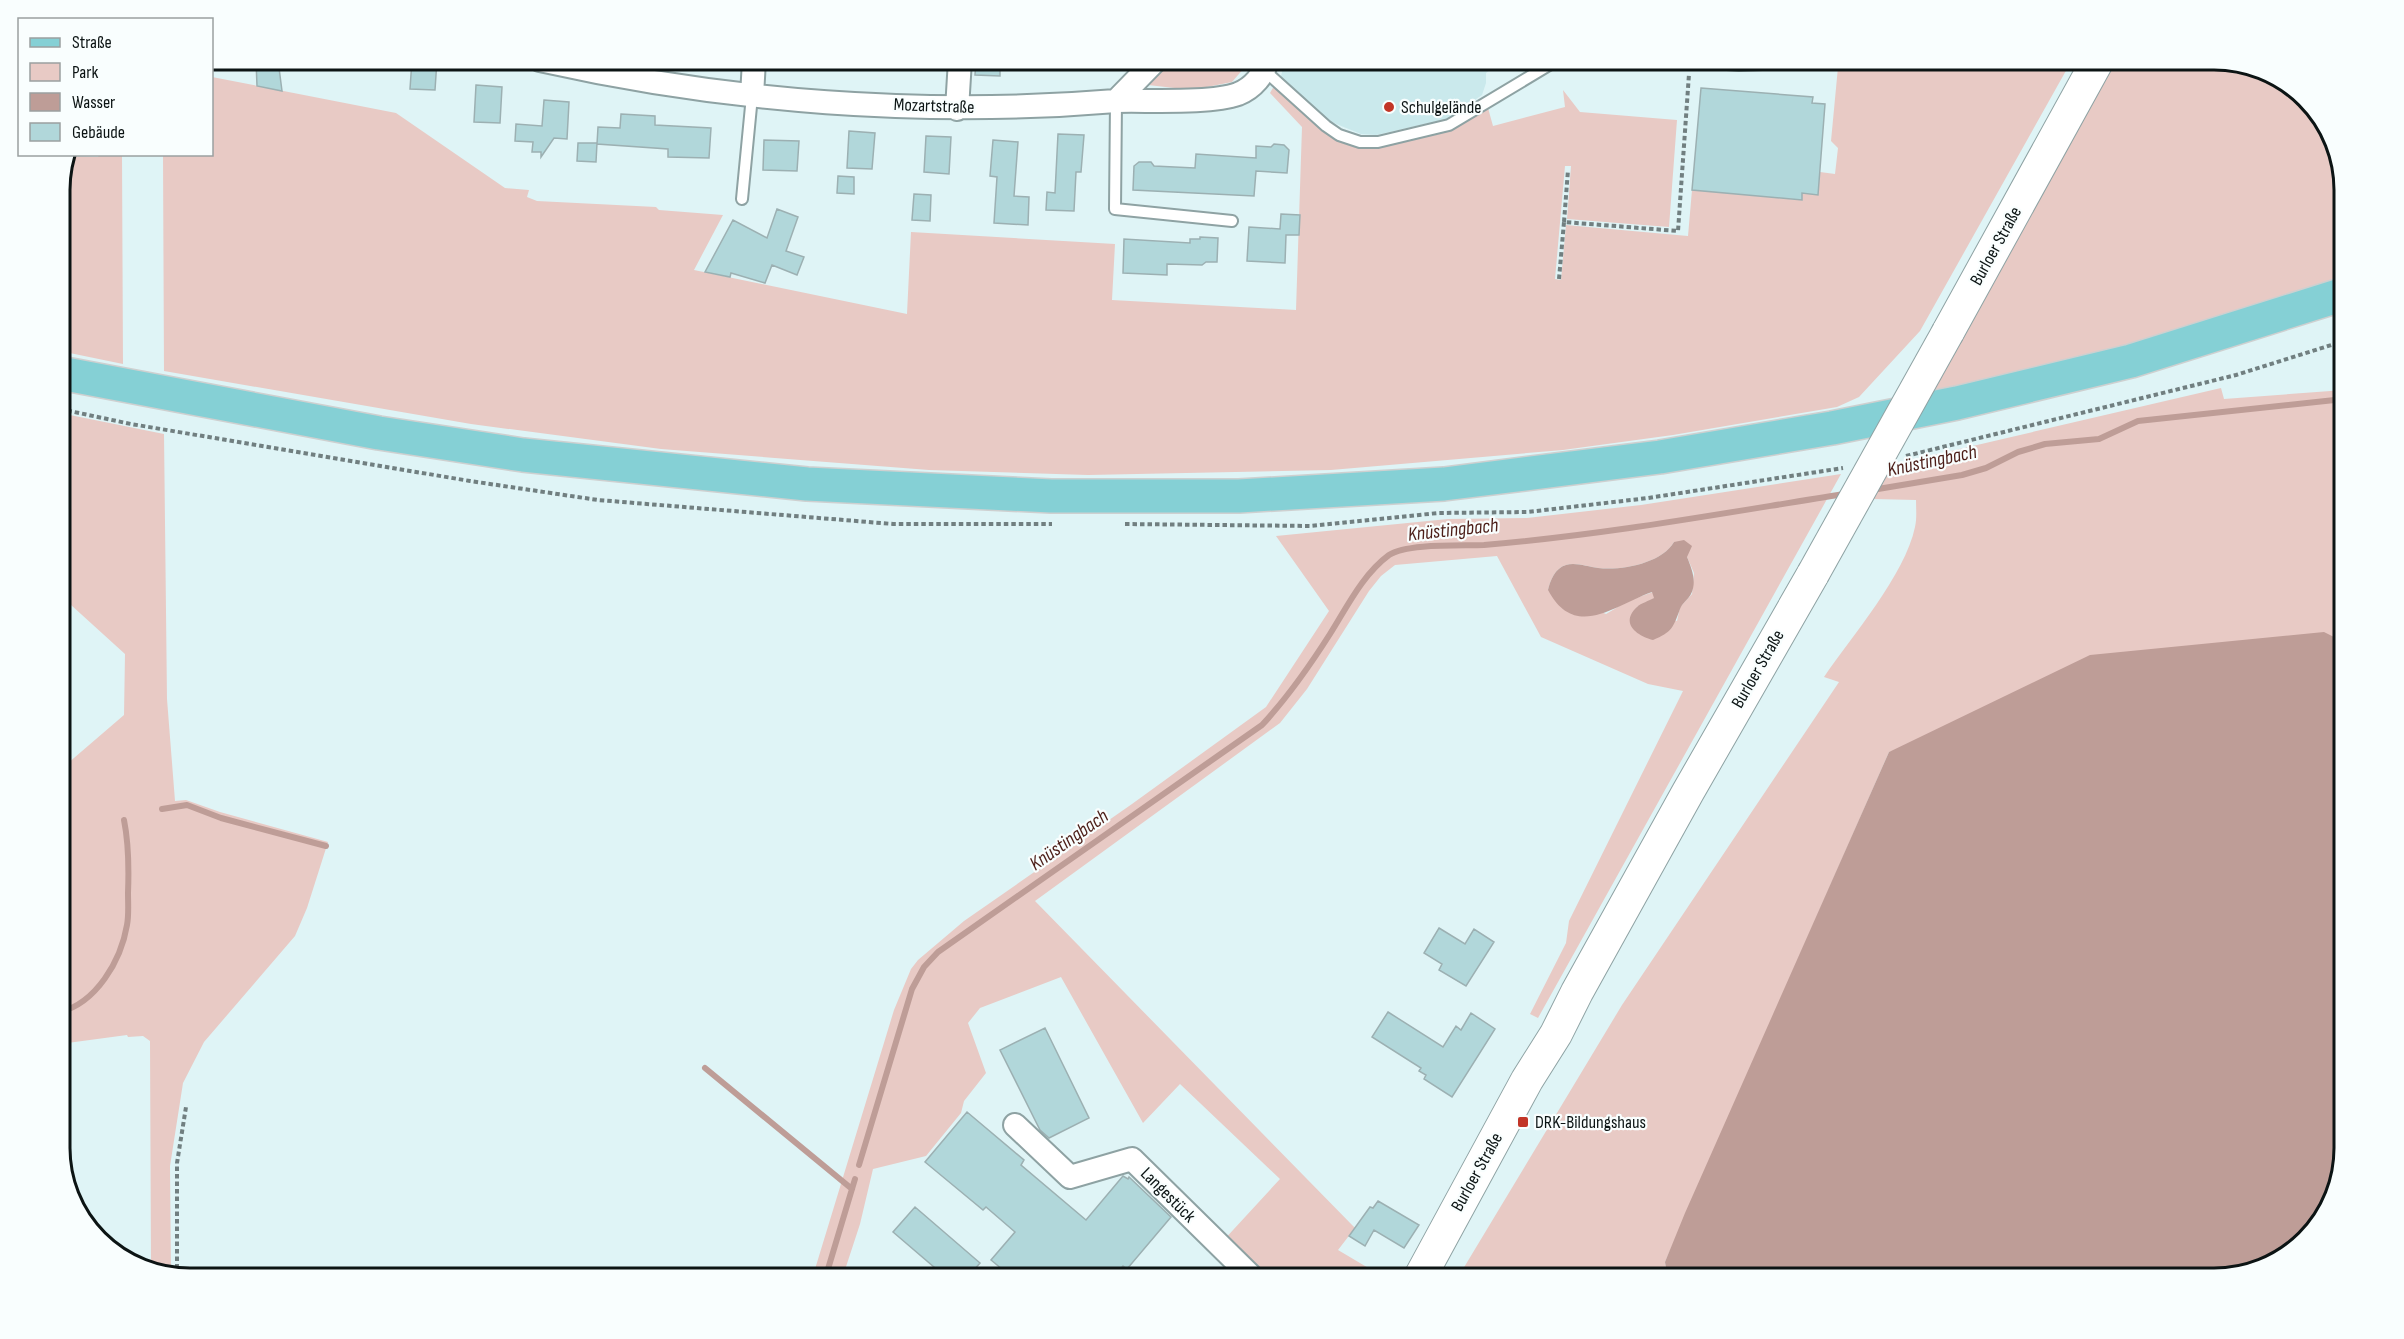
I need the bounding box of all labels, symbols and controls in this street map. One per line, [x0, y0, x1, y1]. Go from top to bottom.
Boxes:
legend [18, 18, 213, 156]
text: Straße [72, 32, 112, 53]
text: Park [72, 62, 98, 83]
text: Wasser [72, 92, 115, 113]
street label: Mozartstraße [893, 94, 975, 118]
place label: Schulgelände [1401, 97, 1482, 118]
marker: Schulgelände [1382, 100, 1396, 114]
text: Gebäude [72, 122, 125, 143]
street label: Burloer Straße [1966, 203, 2026, 289]
water label: Knüstingbach [1885, 440, 1979, 482]
water label: Knüstingbach [1407, 513, 1499, 547]
street label: Burloer Straße [1727, 626, 1789, 712]
water label: Knüstingbach [1025, 804, 1113, 876]
place label: DRK-Bildungshaus [1535, 1112, 1646, 1133]
marker: DRK-Bildungshaus [1516, 1115, 1530, 1129]
street label: Burloer Straße [1447, 1129, 1507, 1215]
street label: Langestück [1136, 1163, 1200, 1227]

